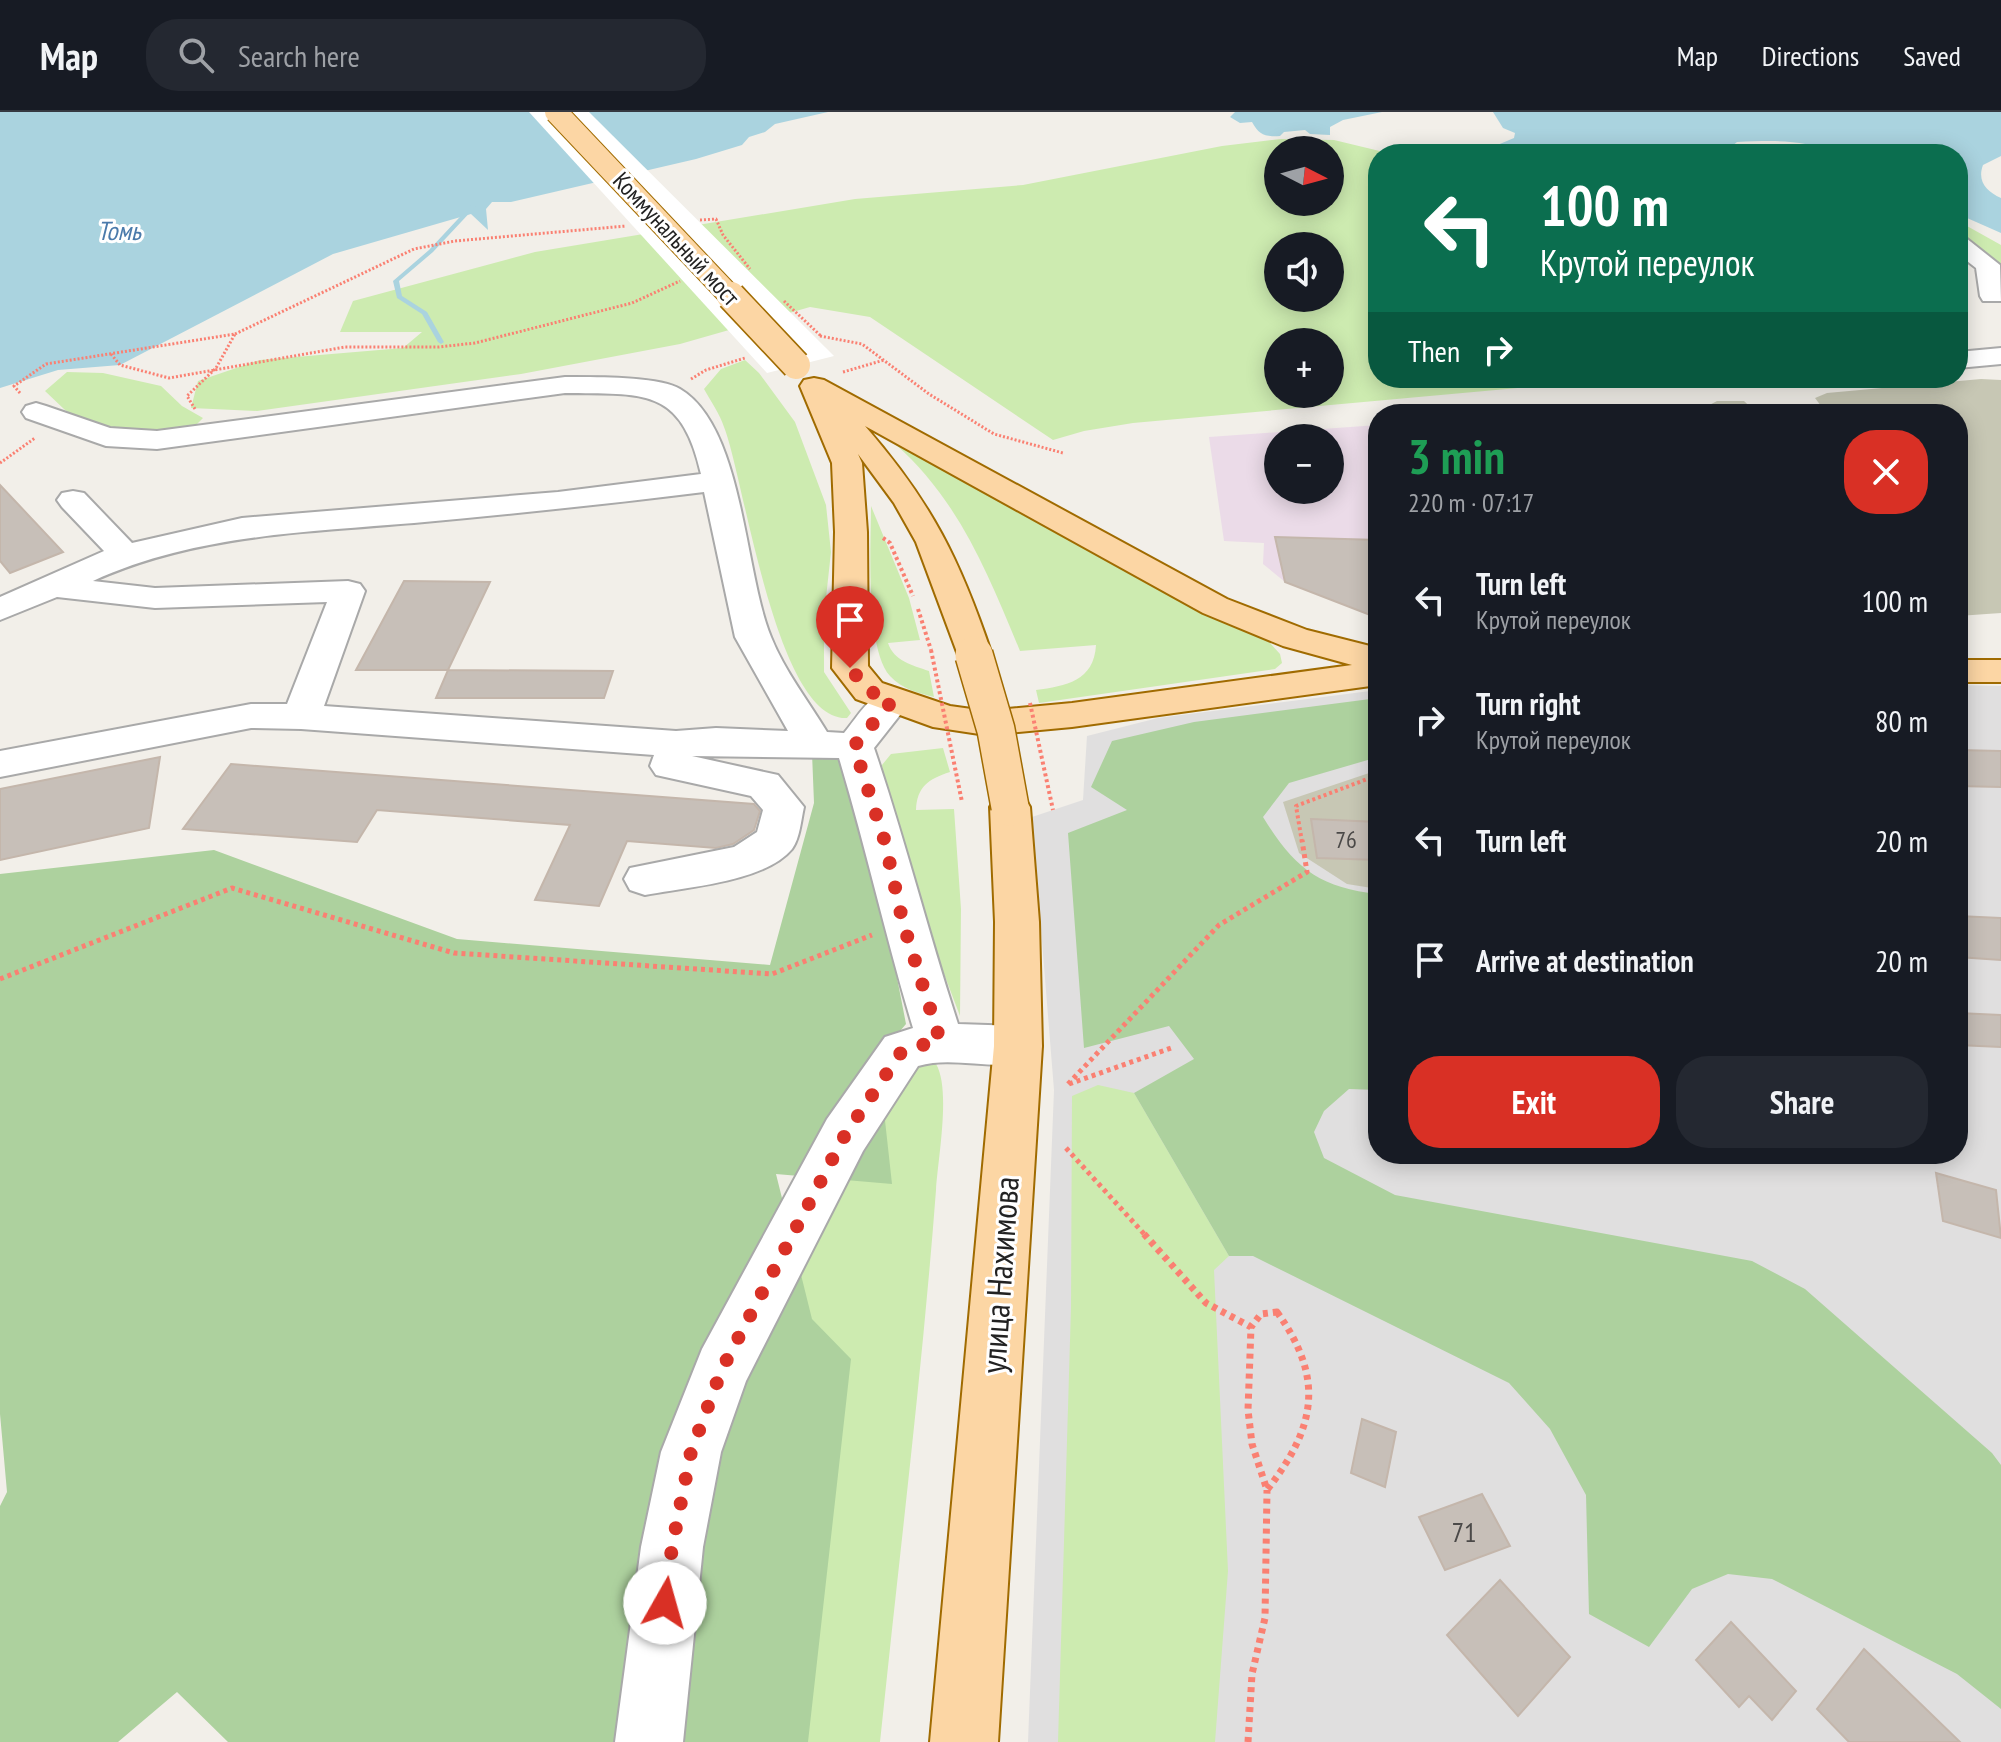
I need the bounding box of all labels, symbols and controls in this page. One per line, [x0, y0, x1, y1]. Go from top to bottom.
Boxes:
search box [146, 19, 706, 91]
text: Map [40, 31, 98, 80]
icon: search [174, 33, 218, 77]
text: Search here [238, 36, 360, 75]
text: Map [1677, 37, 1718, 74]
text: Directions [1762, 37, 1859, 74]
text: Saved [1903, 37, 1961, 74]
north arrow [1264, 136, 1344, 216]
map controls [1264, 136, 1344, 504]
street label: Коммунальный мост [606, 165, 746, 312]
text: 100 m [1540, 169, 1669, 241]
icon: left [1408, 176, 1512, 280]
water label: Томь [97, 214, 142, 247]
button: sound [1264, 232, 1344, 312]
text: Крутой переулок [1540, 239, 1754, 286]
button: + [1264, 328, 1344, 408]
icon: right [1476, 328, 1520, 372]
text: Then [1408, 331, 1460, 370]
button: − [1264, 424, 1344, 504]
text: 3 min [1408, 425, 1505, 487]
button: close [1844, 430, 1928, 514]
text: 220 m · 07:17 [1408, 486, 1534, 519]
text: Turn left [1476, 564, 1566, 603]
icon: left [1408, 578, 1452, 622]
text: 100 m [1862, 581, 1928, 620]
pin [816, 586, 884, 668]
icon: arrive [828, 598, 872, 642]
text: Крутой переулок [1476, 603, 1631, 636]
text: Turn right [1476, 684, 1580, 723]
icon: right [1408, 698, 1452, 742]
text: 80 m [1875, 701, 1928, 740]
text: Крутой переулок [1476, 723, 1631, 756]
icon: left [1408, 818, 1452, 862]
text: Turn left [1476, 821, 1566, 860]
text: 20 m [1875, 821, 1928, 860]
house number: 76 [1335, 824, 1357, 855]
icon: arrive [1408, 938, 1452, 982]
text: Arrive at destination [1476, 941, 1694, 980]
text: 20 m [1875, 941, 1928, 980]
button: Exit [1408, 1056, 1660, 1148]
button: Share [1676, 1056, 1928, 1148]
street label: улица Нахимова [970, 1175, 1028, 1375]
house number: 71 [1451, 1513, 1477, 1550]
position arrow [623, 1561, 707, 1645]

